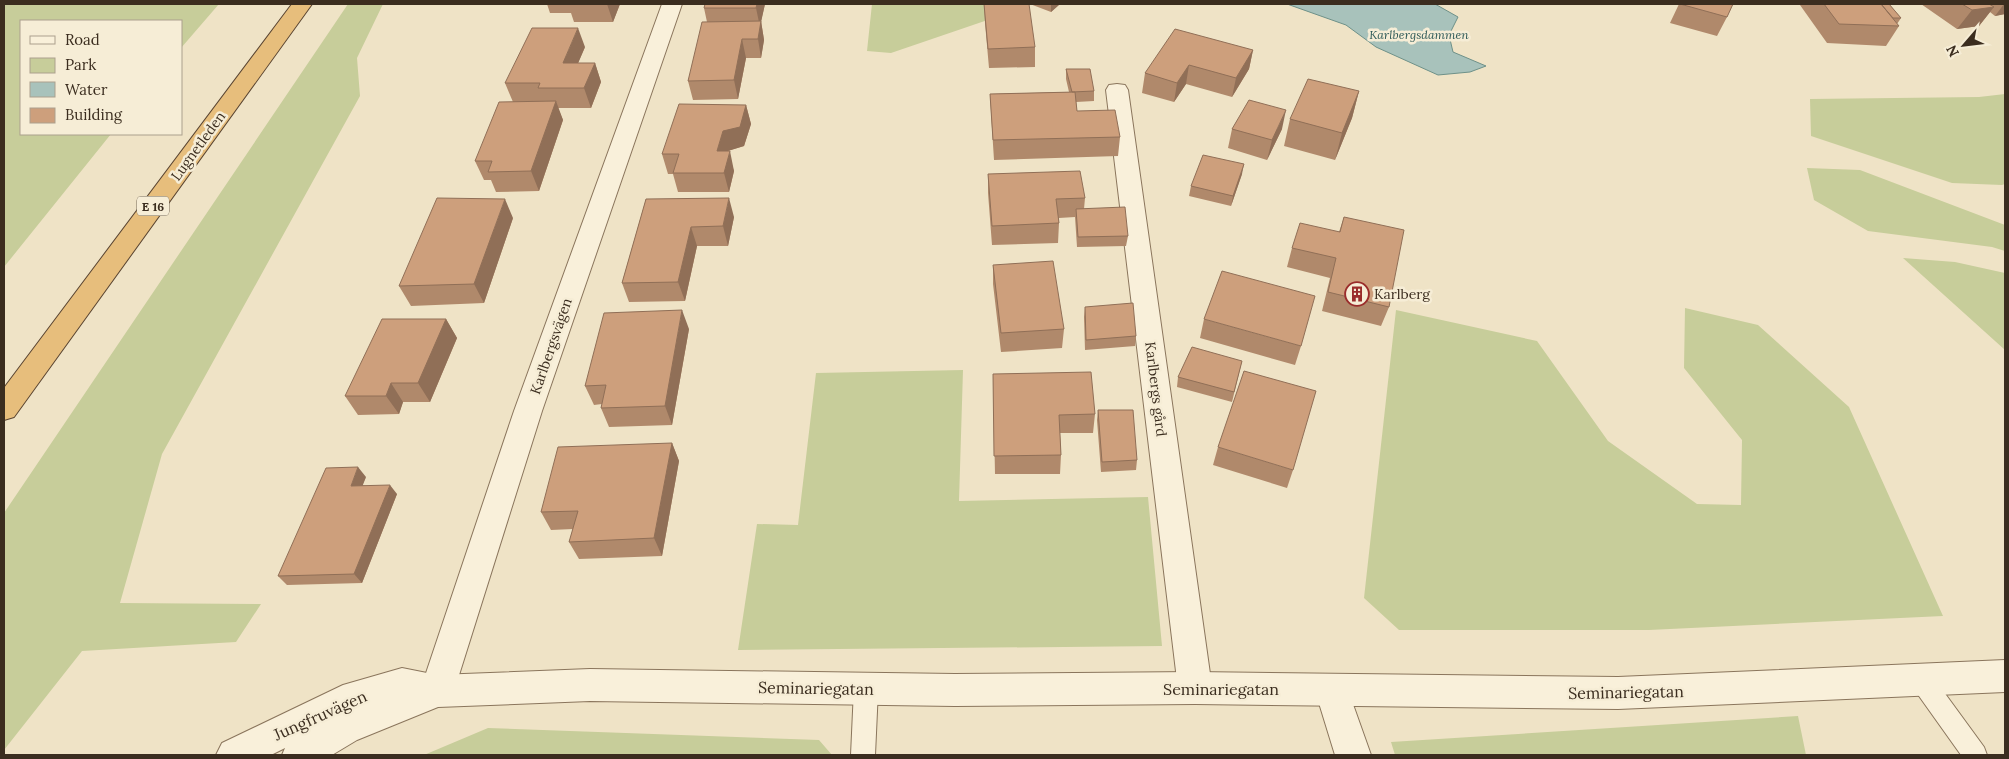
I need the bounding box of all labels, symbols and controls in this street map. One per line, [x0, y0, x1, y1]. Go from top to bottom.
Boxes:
legend [20, 20, 182, 135]
north arrow [1939, 20, 1989, 70]
water label: Karlbergsdammen [1369, 27, 1469, 42]
text: Road [65, 30, 100, 49]
text: N [1942, 42, 1963, 60]
text: Park [65, 55, 96, 74]
text: Water [65, 80, 108, 99]
text: Building [65, 105, 123, 124]
street label: Lugnetleden [167, 107, 229, 184]
road number: E 16 [137, 197, 169, 216]
building icon: Karlberg [1344, 281, 1370, 307]
place label: Karlberg [1374, 285, 1430, 303]
street label: Karlbergsvägen [526, 295, 576, 396]
street label: Karlbergs gård [1141, 340, 1171, 438]
street label: Seminariegatan [758, 677, 874, 699]
street label: Seminariegatan [1163, 679, 1279, 699]
street label: Seminariegatan [1568, 681, 1684, 703]
street label: Jungfruvägen [269, 685, 370, 745]

